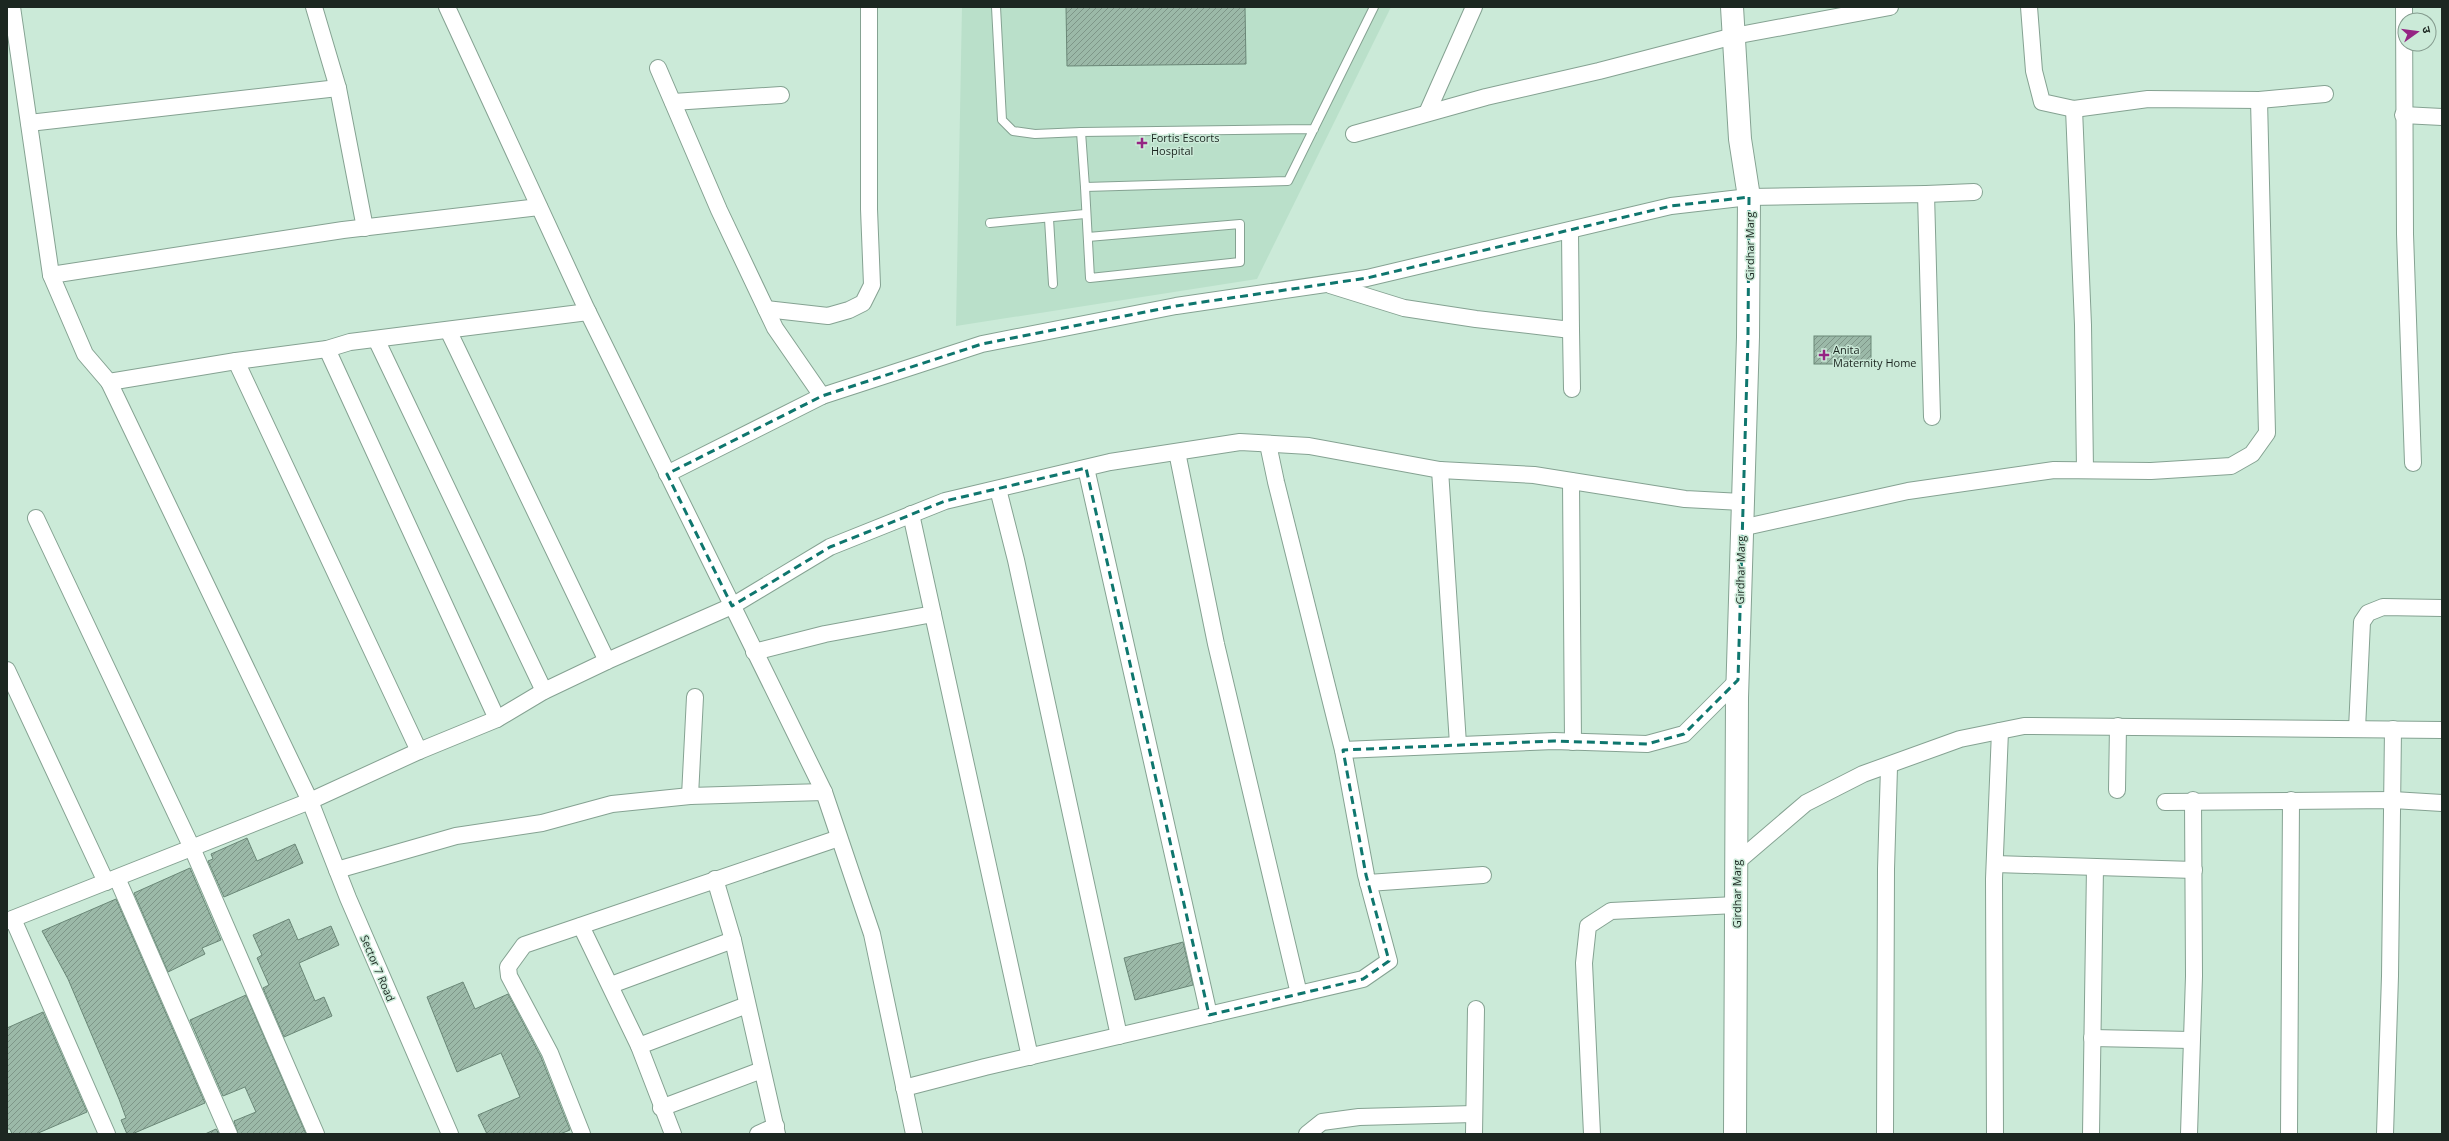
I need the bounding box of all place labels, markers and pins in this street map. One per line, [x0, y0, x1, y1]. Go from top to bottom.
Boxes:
place label: Fortis Escorts Hospital [1151, 130, 1220, 158]
marker: Fortis Escorts Hospital [1136, 137, 1148, 149]
place label: Anita Maternity Home [1833, 342, 1917, 370]
marker: Anita Maternity Home [1818, 349, 1830, 361]

